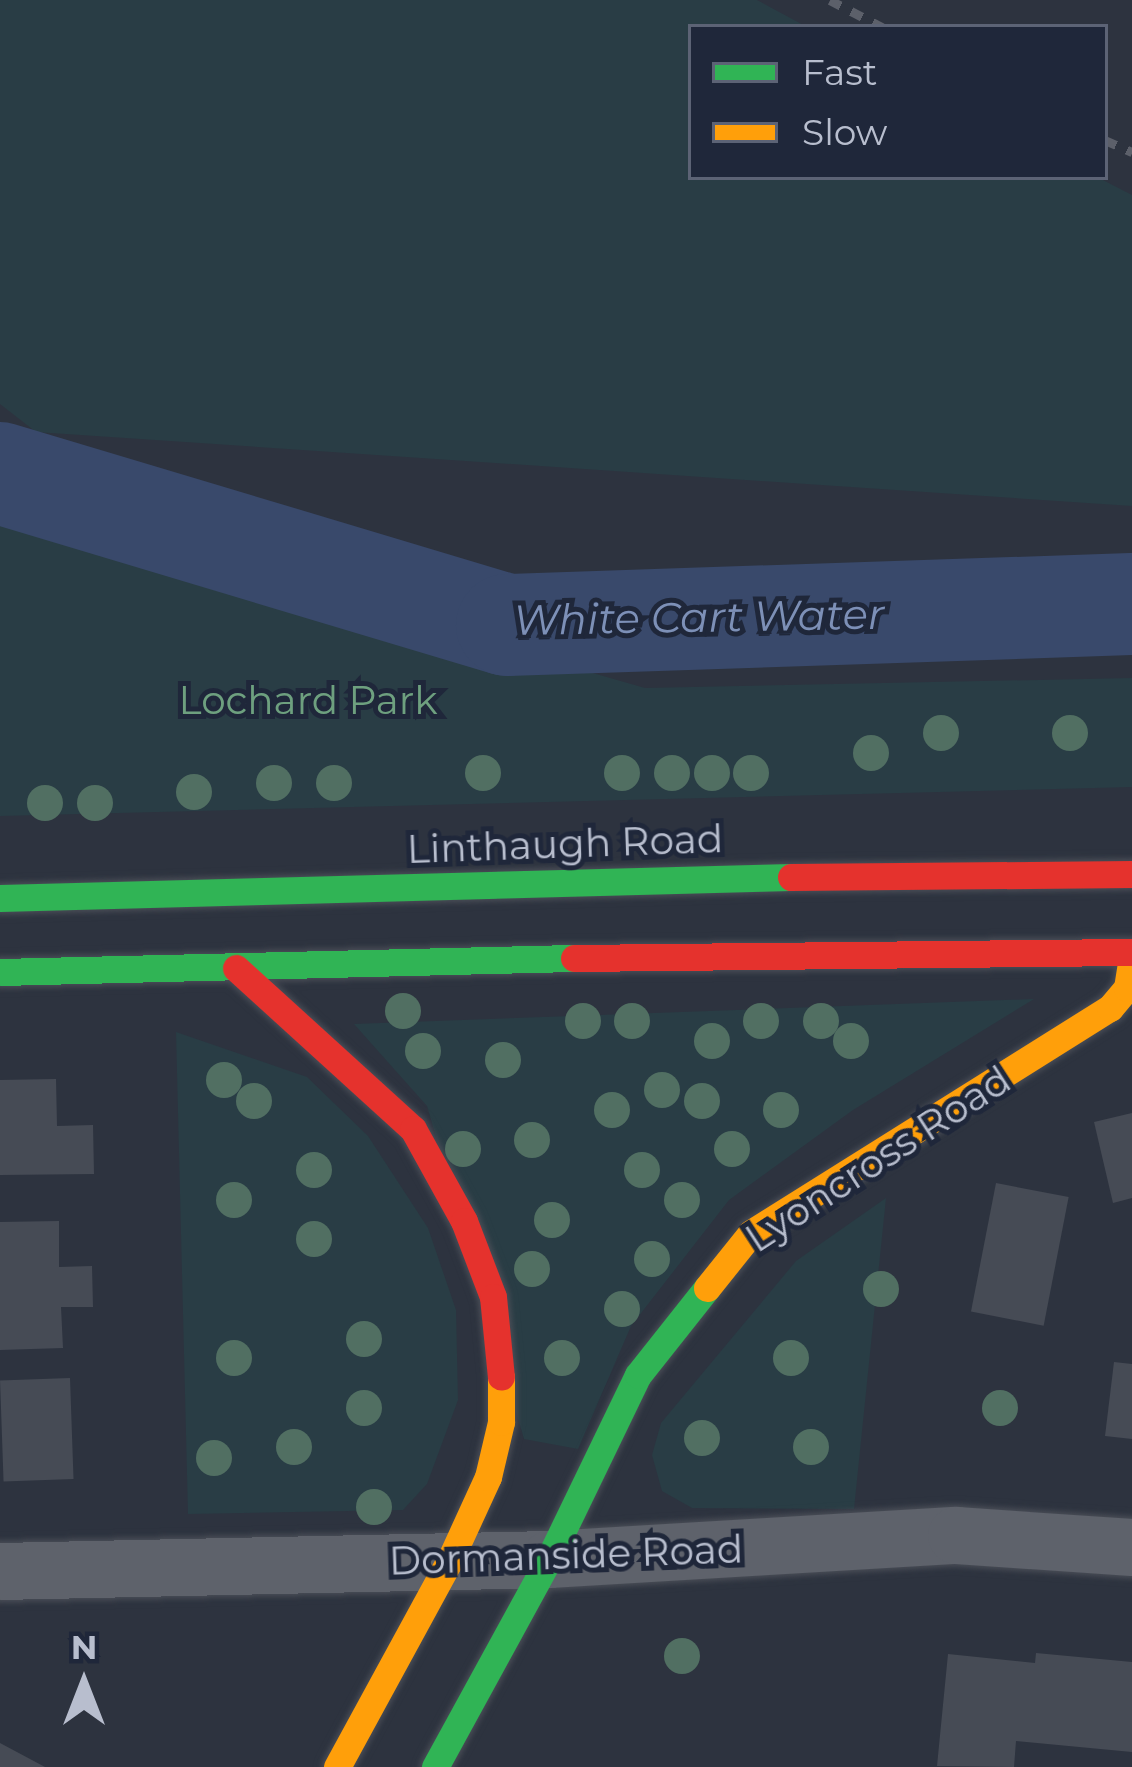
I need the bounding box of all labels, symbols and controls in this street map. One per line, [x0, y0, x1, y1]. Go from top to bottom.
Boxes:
legend [688, 24, 1108, 180]
text: Fast [802, 50, 877, 94]
text: Slow [802, 110, 888, 154]
water label: White Cart Water [513, 589, 885, 645]
park label: Lochard Park [178, 677, 438, 723]
street label: Linthaugh Road [406, 815, 724, 873]
street label: Lyoncross Road [737, 1056, 1019, 1262]
street label: Dormanside Road [388, 1525, 744, 1585]
north arrow [24, 1623, 144, 1743]
text: N [71, 1627, 97, 1667]

